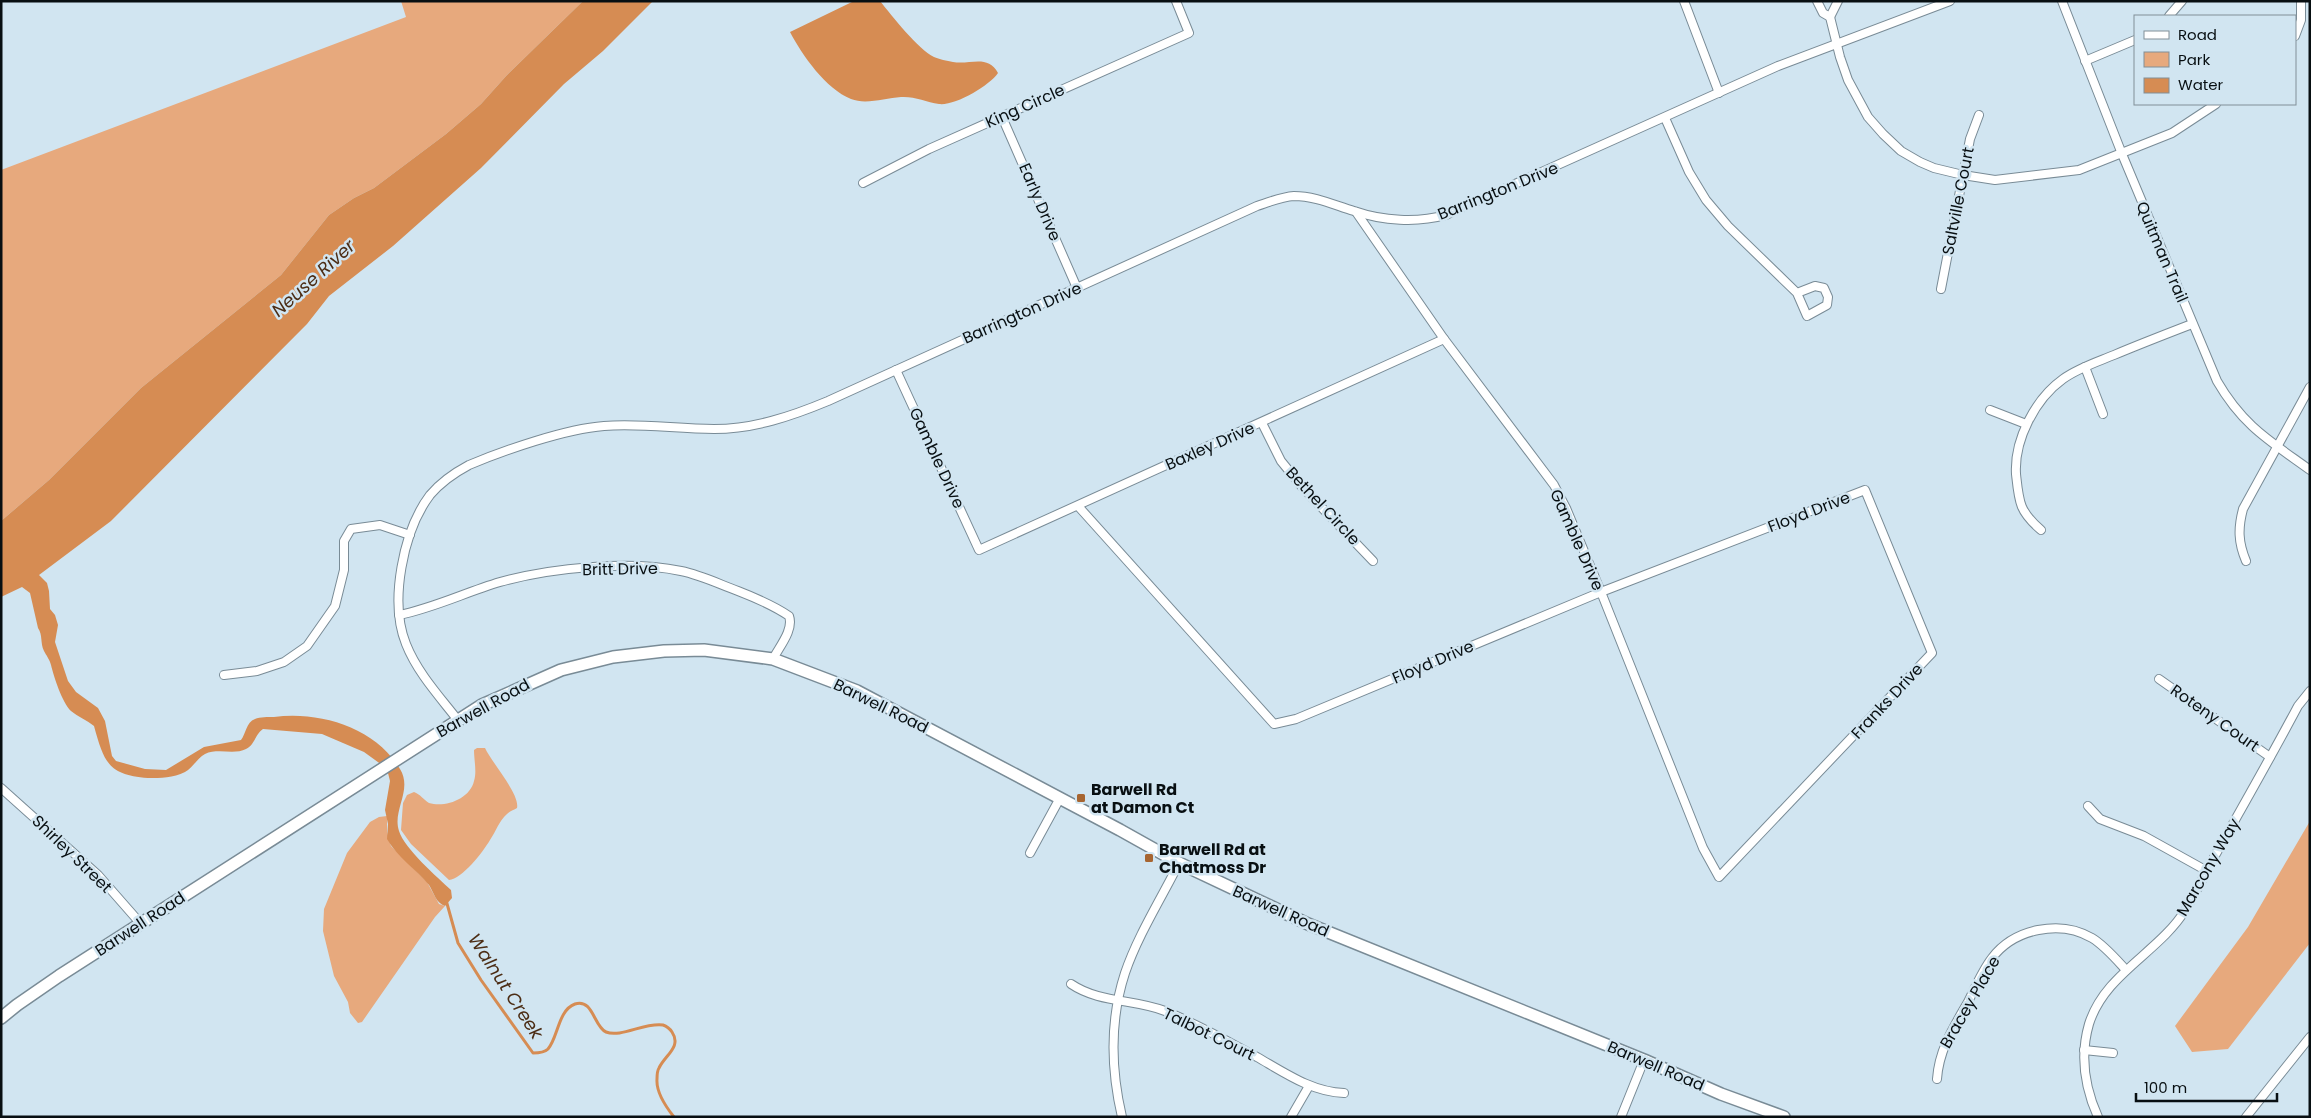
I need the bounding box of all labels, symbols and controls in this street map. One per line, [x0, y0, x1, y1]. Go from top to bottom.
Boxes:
legend [2134, 15, 2296, 105]
text: Road [2178, 24, 2217, 45]
text: Park [2178, 49, 2210, 70]
text: Water [2178, 74, 2224, 95]
street label: King Circle [982, 78, 1068, 134]
street label: Saltville Court [1936, 145, 1980, 257]
street label: Barrington Drive [1434, 156, 1562, 226]
street label: Early Drive [1013, 160, 1067, 244]
street label: Quitman Trail [2130, 198, 2194, 306]
water label: Neuse River [266, 233, 361, 322]
street label: Barrington Drive [959, 276, 1085, 350]
street label: Gamble Drive [904, 404, 970, 512]
street label: Baxley Drive [1162, 416, 1258, 476]
street label: Bethel Circle [1281, 462, 1365, 550]
street label: Gamble Drive [1544, 486, 1610, 594]
street label: Floyd Drive [1765, 486, 1854, 538]
street label: Britt Drive [582, 557, 658, 581]
street label: Floyd Drive [1389, 634, 1477, 689]
street label: Franks Drive [1846, 658, 1928, 744]
street label: Barwell Road [432, 673, 534, 743]
street label: Barwell Road [829, 673, 933, 739]
street label: Roteny Court [2166, 679, 2264, 757]
place label: Barwell Rd at Damon Ct [1091, 778, 1194, 819]
marker: Barwell Rd at Damon Ct [1075, 792, 1087, 804]
street label: Shirley Street [27, 810, 117, 898]
street label: Marcony Way [2171, 814, 2245, 920]
place label: Barwell Rd at Chatmoss Dr [1159, 838, 1266, 879]
marker: Barwell Rd at Chatmoss Dr [1143, 852, 1155, 864]
street label: Barwell Road [1229, 879, 1333, 943]
street label: Barwell Road [90, 886, 190, 962]
water label: Walnut Creek [462, 928, 550, 1044]
street label: Bracey Place [1934, 952, 2006, 1052]
street label: Talbot Court [1159, 1002, 1259, 1066]
street label: Barwell Road [1604, 1035, 1708, 1097]
scale bar [2136, 1070, 2277, 1102]
text: 100 m [2144, 1077, 2187, 1098]

